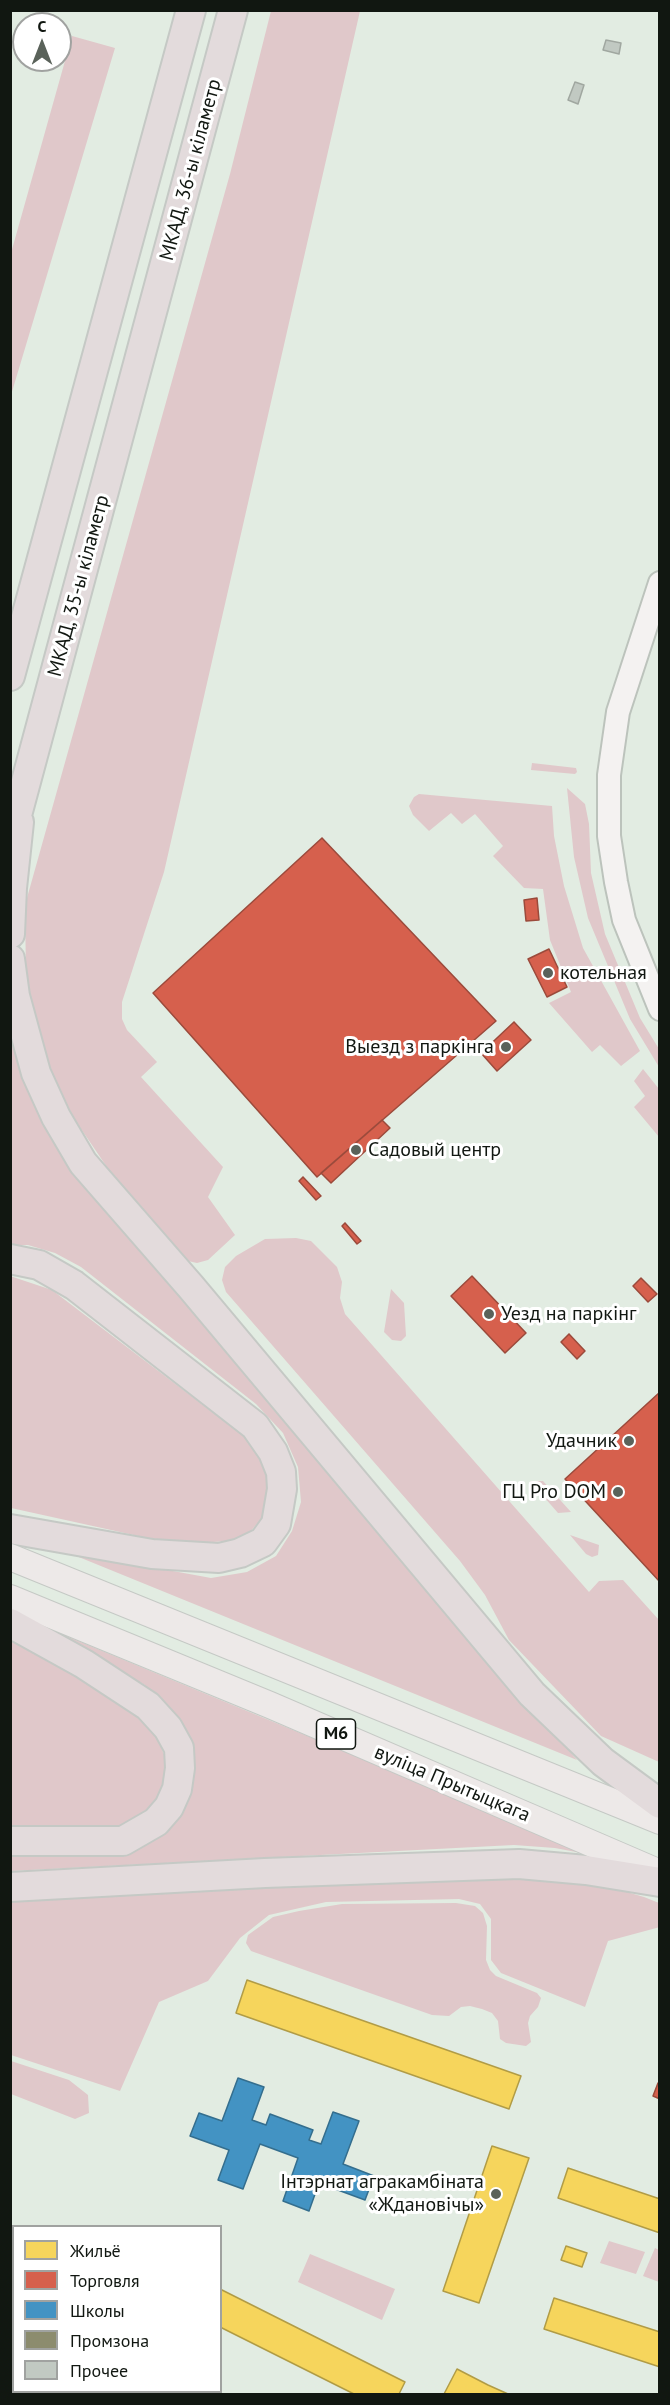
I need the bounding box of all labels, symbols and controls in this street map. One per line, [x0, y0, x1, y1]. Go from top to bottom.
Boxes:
north arrow [12, 12, 72, 72]
text: С [38, 16, 46, 36]
street label: МКАД, 36-ы кіламетр [155, 77, 227, 263]
street label: МКАД, 35-ы кіламетр [43, 493, 115, 679]
place label: котельная [560, 961, 647, 985]
marker: котельная [541, 966, 555, 980]
place label: Выезд з паркінга [345, 1035, 494, 1059]
marker: Выезд з паркінга [499, 1040, 513, 1054]
place label: Садовый центр [368, 1138, 501, 1162]
marker: Садовый центр [349, 1143, 363, 1157]
place label: Уезд на паркінг [501, 1302, 636, 1326]
marker: Уезд на паркінг [482, 1307, 496, 1321]
place label: Удачник [546, 1429, 617, 1453]
marker: Удачник [622, 1434, 636, 1448]
place label: ГЦ Pro DOM [502, 1480, 606, 1504]
marker: ГЦ Pro DOM [611, 1485, 625, 1499]
road number: М6 [316, 1719, 356, 1749]
street label: вуліца Прытыцкага [371, 1740, 533, 1828]
place label: Інтэрнат агракамбіната «Ждановічы» [280, 2170, 484, 2217]
marker: Інтэрнат агракамбіната «Ждановічы» [489, 2187, 503, 2201]
legend [12, 2225, 222, 2393]
text: Жильё [70, 2239, 121, 2262]
text: Торговля [70, 2269, 140, 2292]
text: Школы [70, 2299, 125, 2322]
text: Промзона [70, 2329, 149, 2352]
text: Прочее [70, 2359, 128, 2382]

